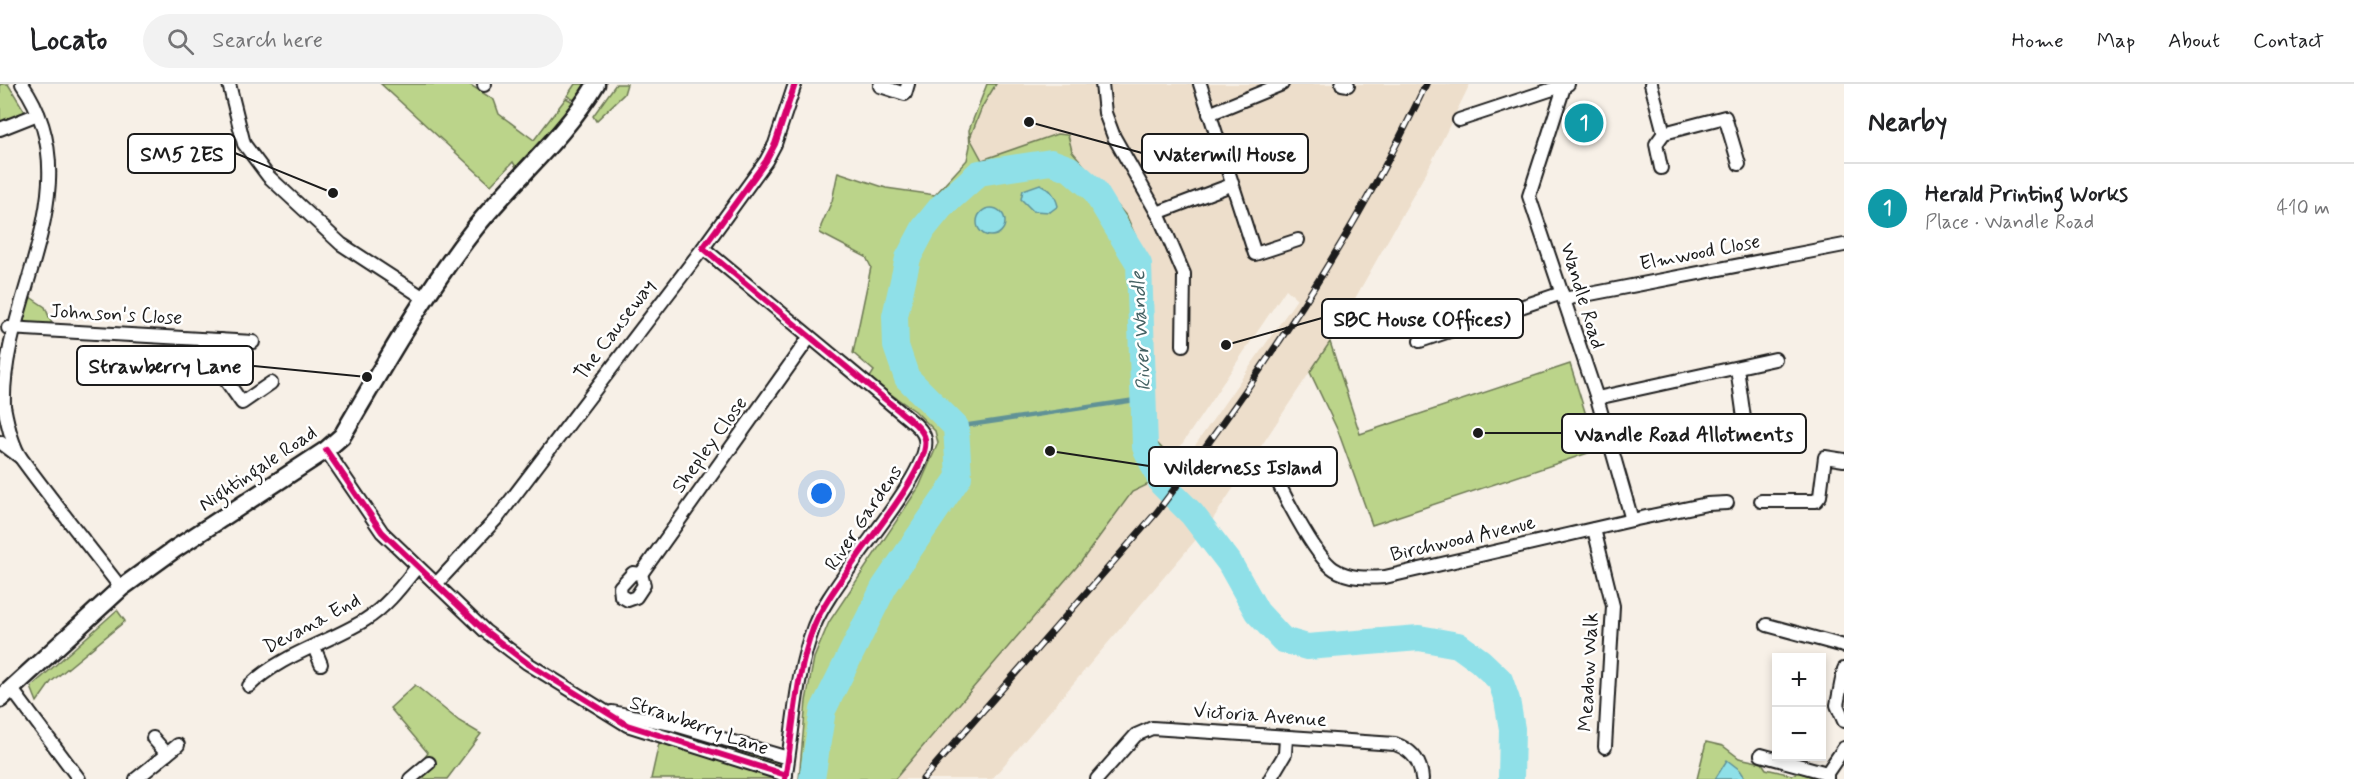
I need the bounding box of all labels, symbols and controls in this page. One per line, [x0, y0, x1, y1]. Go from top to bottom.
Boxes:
search box [143, 14, 563, 68]
text: Locato [30, 23, 107, 60]
icon: search [164, 25, 197, 58]
text: Search here [212, 27, 323, 55]
text: Home [2012, 27, 2064, 55]
text: Map [2097, 27, 2135, 55]
text: About [2168, 27, 2220, 55]
text: Contact [2253, 27, 2324, 55]
pin: 1 [1564, 100, 1604, 146]
text: Nearby [1868, 106, 1947, 140]
callout: SM5 2ES [128, 134, 235, 173]
callout: Watermill House [1142, 134, 1308, 173]
text: SM5 2ES [140, 141, 224, 169]
text: Watermill House [1153, 141, 1296, 169]
text: Herald Printing Works [1925, 181, 2128, 209]
text: 1 [1883, 195, 1892, 222]
text: 410 m [2276, 195, 2330, 222]
text: Place · Wandle Road [1925, 209, 2094, 236]
street label: Elmwood Close [1637, 228, 1763, 278]
street label: Wandle Road [1553, 240, 1611, 352]
water label: River Wandle [1124, 270, 1158, 392]
street label: The Causeway [568, 274, 662, 386]
street label: Johnson's Close [49, 298, 183, 332]
callout: SBC House (Offices) [1322, 299, 1523, 338]
text: SBC House (Offices) [1333, 306, 1511, 334]
callout: Strawberry Lane [77, 346, 253, 385]
text: Strawberry Lane [89, 353, 241, 381]
street label: Shepley Close [666, 391, 754, 499]
callout: Wandle Road Allotments [1562, 414, 1806, 453]
street label: Nightingale Road [194, 420, 323, 520]
text: Wandle Road Allotments [1574, 421, 1794, 449]
callout: Wilderness Island [1149, 447, 1337, 486]
text: Wilderness Island [1163, 454, 1322, 482]
street label: River Gardens [819, 460, 909, 576]
your location [807, 479, 836, 508]
street label: Birchwood Avenue [1388, 509, 1538, 569]
street label: Devana End [259, 587, 365, 661]
street label: Meadow Walk [1572, 612, 1606, 732]
map controls [1772, 653, 1826, 761]
button: + [1772, 653, 1826, 707]
street label: Strawberry Lane [626, 690, 772, 762]
street label: Victoria Avenue [1192, 698, 1328, 734]
button: − [1772, 707, 1826, 761]

